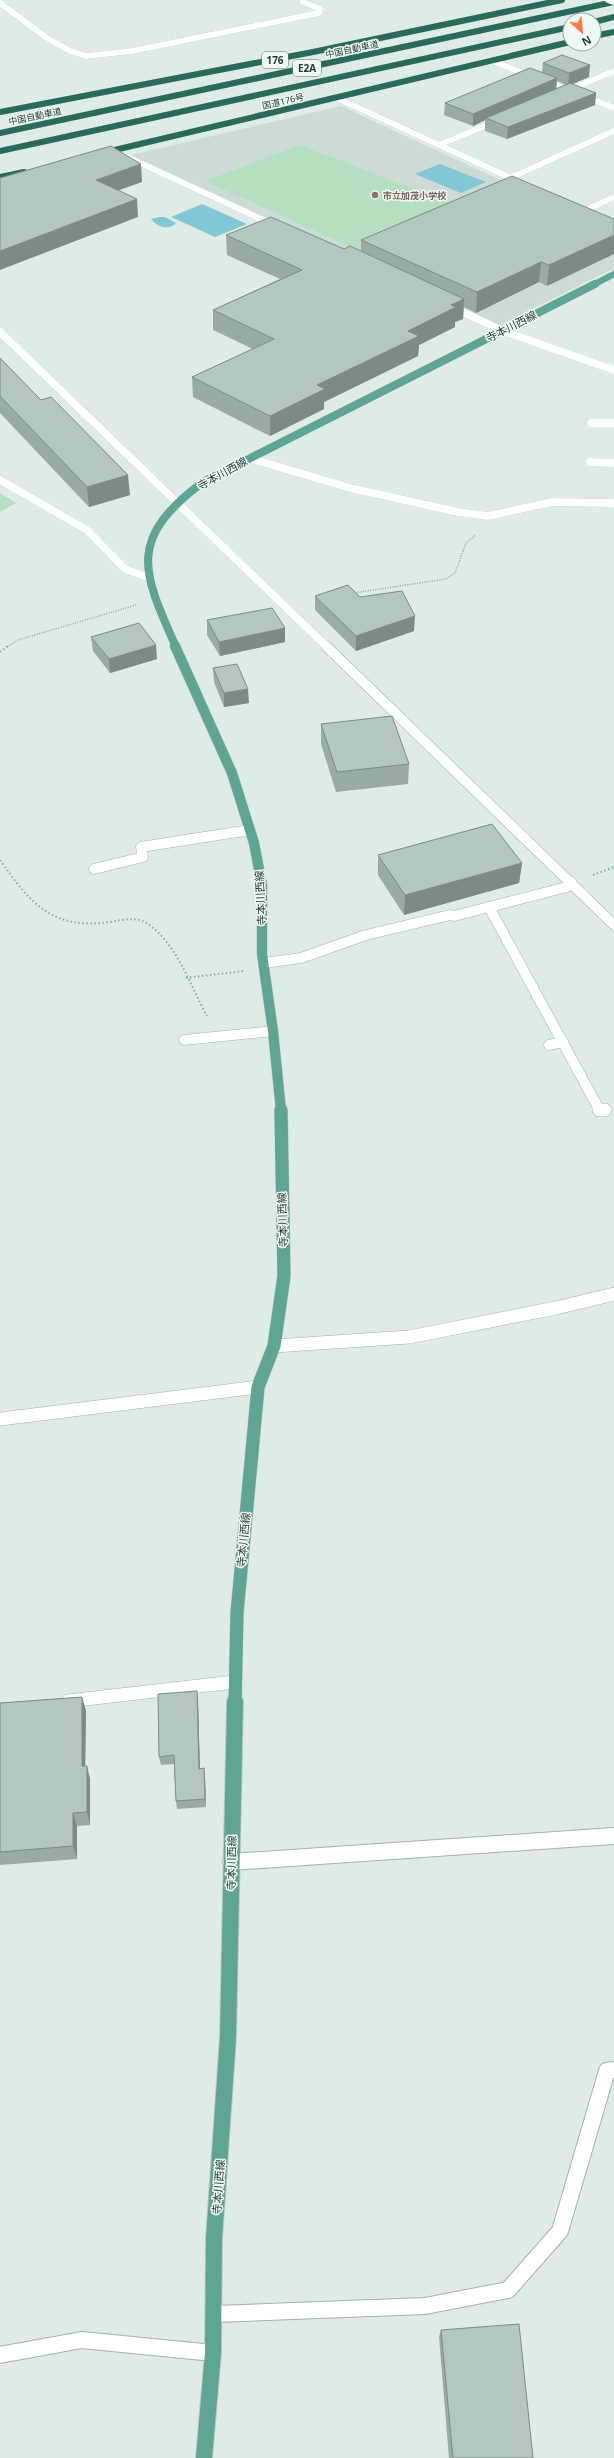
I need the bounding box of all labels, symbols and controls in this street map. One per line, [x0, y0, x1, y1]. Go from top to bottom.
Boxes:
north arrow [562, 12, 602, 52]
text: N [579, 33, 594, 50]
street label: 中国自動車道 [324, 37, 380, 61]
road number: 176 [262, 52, 288, 68]
road number: E2A [293, 60, 321, 76]
street label: 国道176号 [261, 90, 305, 112]
street label: 中国自動車道 [7, 104, 63, 128]
place label: 市立加茂小学校 [383, 189, 447, 202]
marker: 市立加茂小学校 [370, 190, 380, 200]
street label: 寺本川西線 [483, 307, 539, 345]
street label: 寺本川西線 [194, 453, 250, 493]
street label: 寺本川西線 [251, 870, 269, 926]
street label: 寺本川西線 [274, 1192, 290, 1248]
street label: 寺本川西線 [233, 1512, 253, 1568]
street label: 寺本川西線 [223, 1835, 239, 1891]
street label: 寺本川西線 [209, 2159, 227, 2215]

